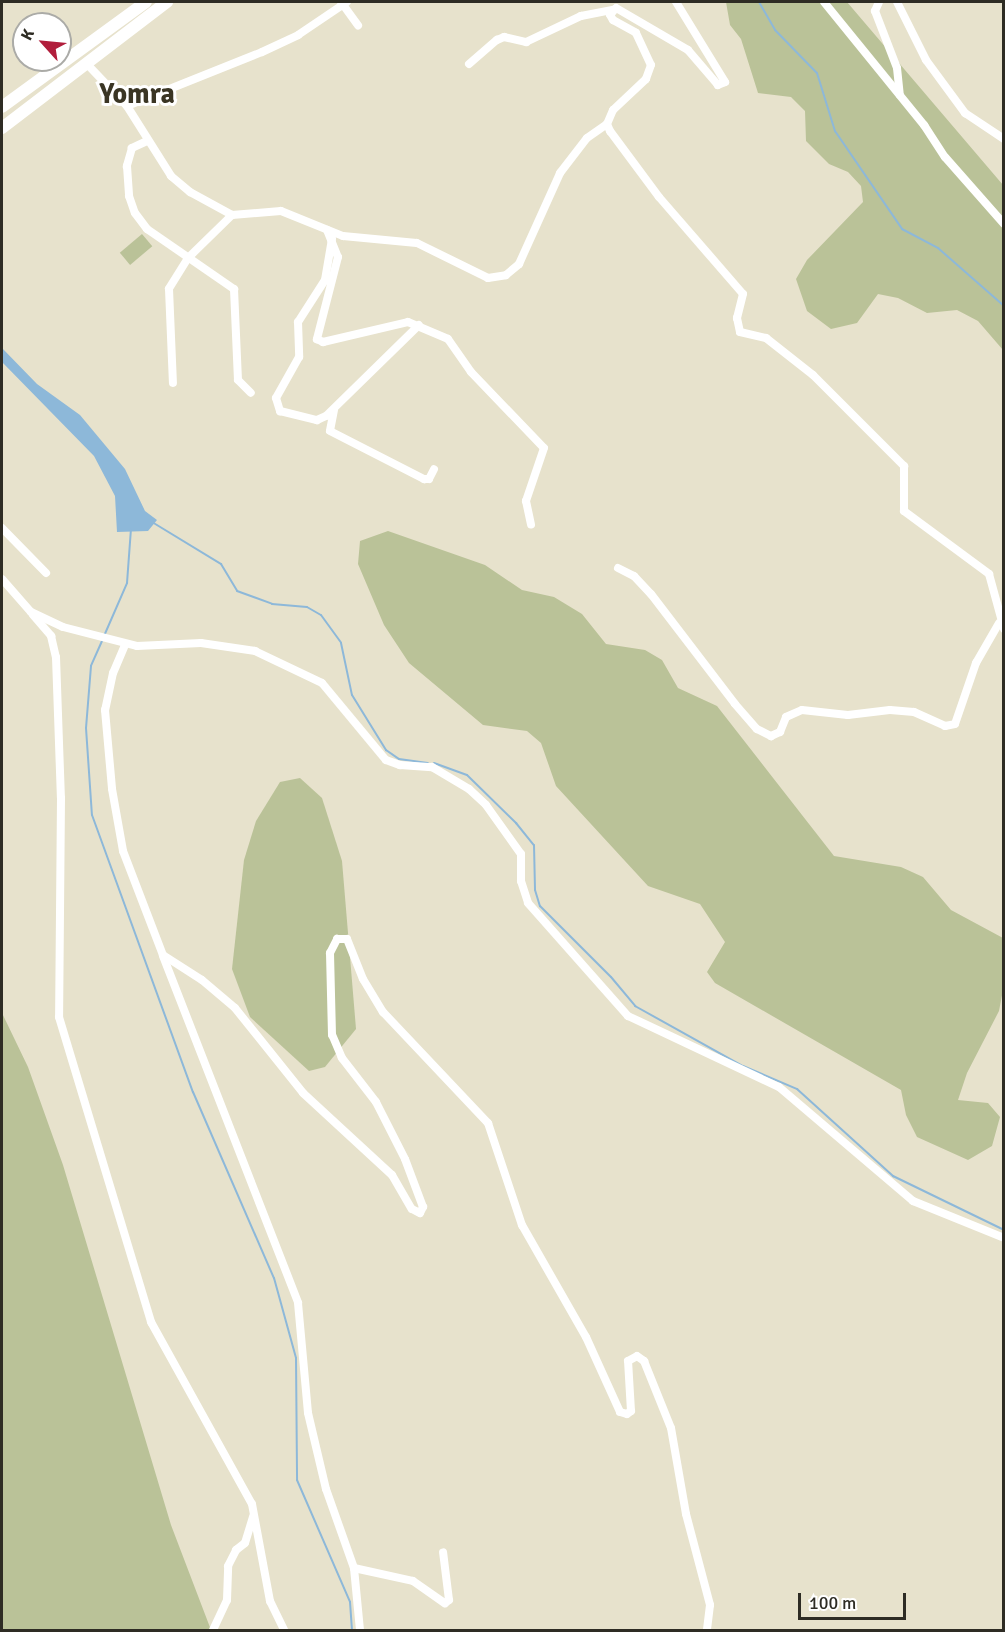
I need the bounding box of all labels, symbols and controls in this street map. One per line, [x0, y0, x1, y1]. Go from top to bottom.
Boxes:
north arrow [12, 12, 72, 72]
text: K [17, 26, 39, 44]
district label: Yomra [99, 77, 175, 111]
scale bar [801, 1581, 909, 1619]
text: 100 m [809, 1592, 856, 1614]

